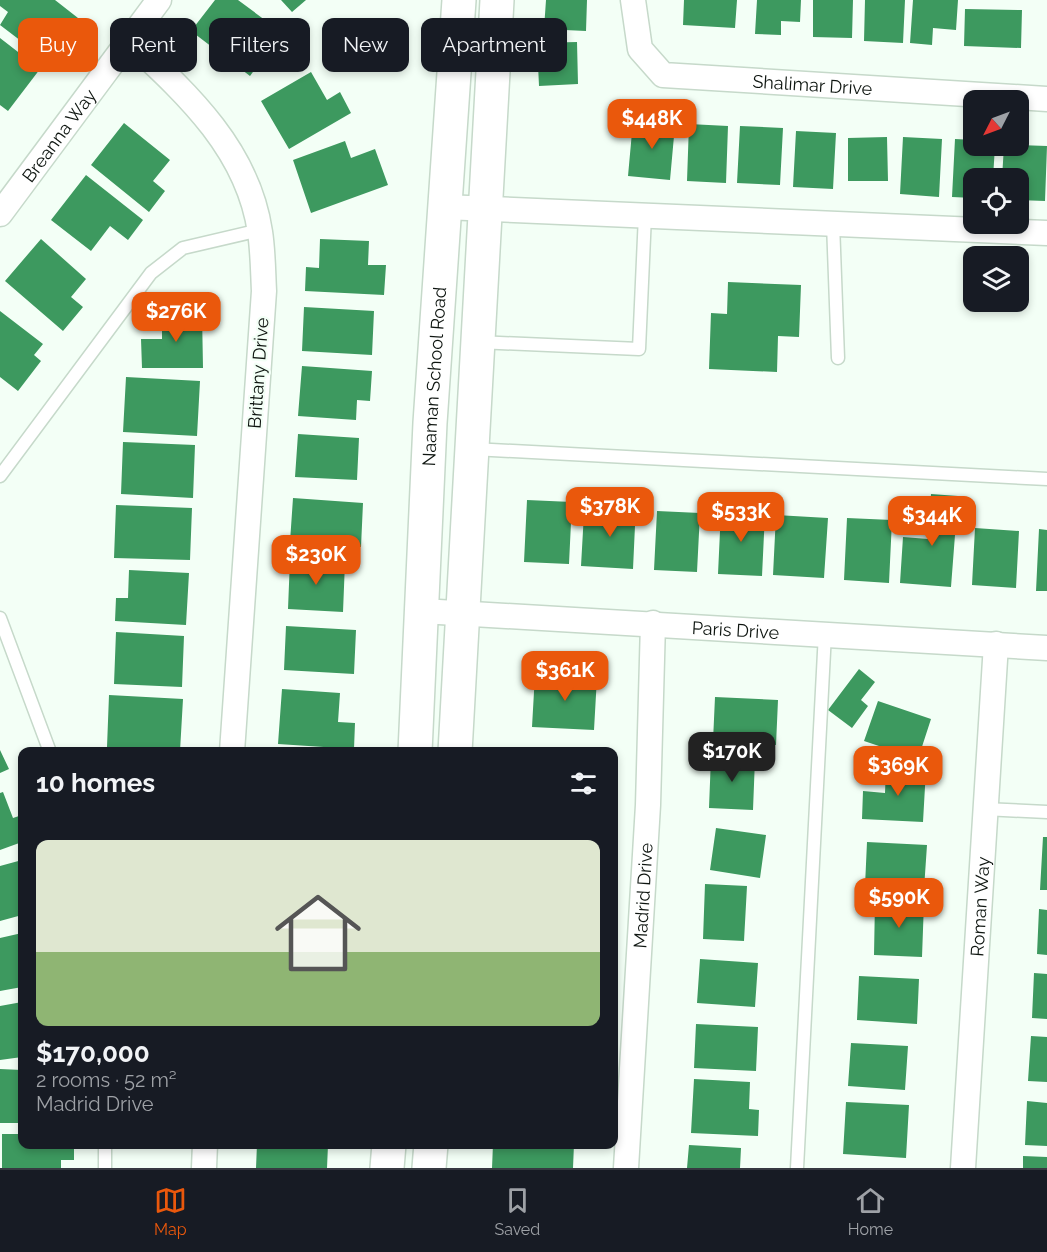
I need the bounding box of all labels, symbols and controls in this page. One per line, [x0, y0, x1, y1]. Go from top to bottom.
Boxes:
chip: Buy [18, 18, 98, 72]
chip: Rent [110, 18, 197, 72]
chip: Filters [209, 18, 310, 72]
chip: New [322, 18, 409, 72]
chip: Apartment [421, 18, 567, 72]
street label: Shalimar Drive [752, 70, 873, 99]
street label: Breanna Way [17, 85, 100, 186]
north arrow [963, 90, 1029, 156]
map controls [963, 90, 1029, 312]
pin: $448K [610, 99, 694, 150]
text: $448K [622, 106, 682, 130]
button: locate [963, 168, 1029, 234]
button: layers [963, 246, 1029, 312]
street label: Naaman School Road [418, 286, 450, 467]
pin: $276K [134, 292, 218, 343]
text: $276K [146, 299, 206, 323]
street label: Brittany Drive [244, 316, 272, 429]
pin: $378K [568, 487, 652, 538]
pin: $533K [699, 492, 783, 543]
text: $378K [580, 494, 640, 518]
pin: $344K [890, 496, 974, 547]
text: $533K [711, 499, 771, 523]
text: $344K [902, 503, 962, 527]
pin: $230K [274, 535, 358, 586]
text: $230K [286, 542, 346, 566]
street label: Paris Drive [691, 616, 780, 643]
pin: $361K [523, 651, 607, 702]
text: $361K [535, 658, 595, 682]
pin: $170K [690, 732, 774, 783]
text: $170K [702, 739, 762, 763]
pin: $369K [856, 746, 940, 797]
text: $369K [867, 753, 929, 777]
icon: filters [567, 767, 600, 800]
text: 10 homes [36, 768, 155, 798]
street label: Madrid Drive [629, 842, 656, 949]
street label: Roman Way [966, 856, 993, 957]
pin: $590K [857, 878, 941, 929]
icon: home [264, 879, 372, 987]
text: $590K [868, 885, 930, 909]
text: $170,000 [36, 1038, 150, 1068]
text: 2 rooms · 52 m² [36, 1068, 177, 1092]
text: Madrid Drive [36, 1092, 153, 1116]
tab: Map [154, 1184, 187, 1239]
tab: Saved [494, 1184, 540, 1239]
tab: Home [848, 1184, 893, 1239]

